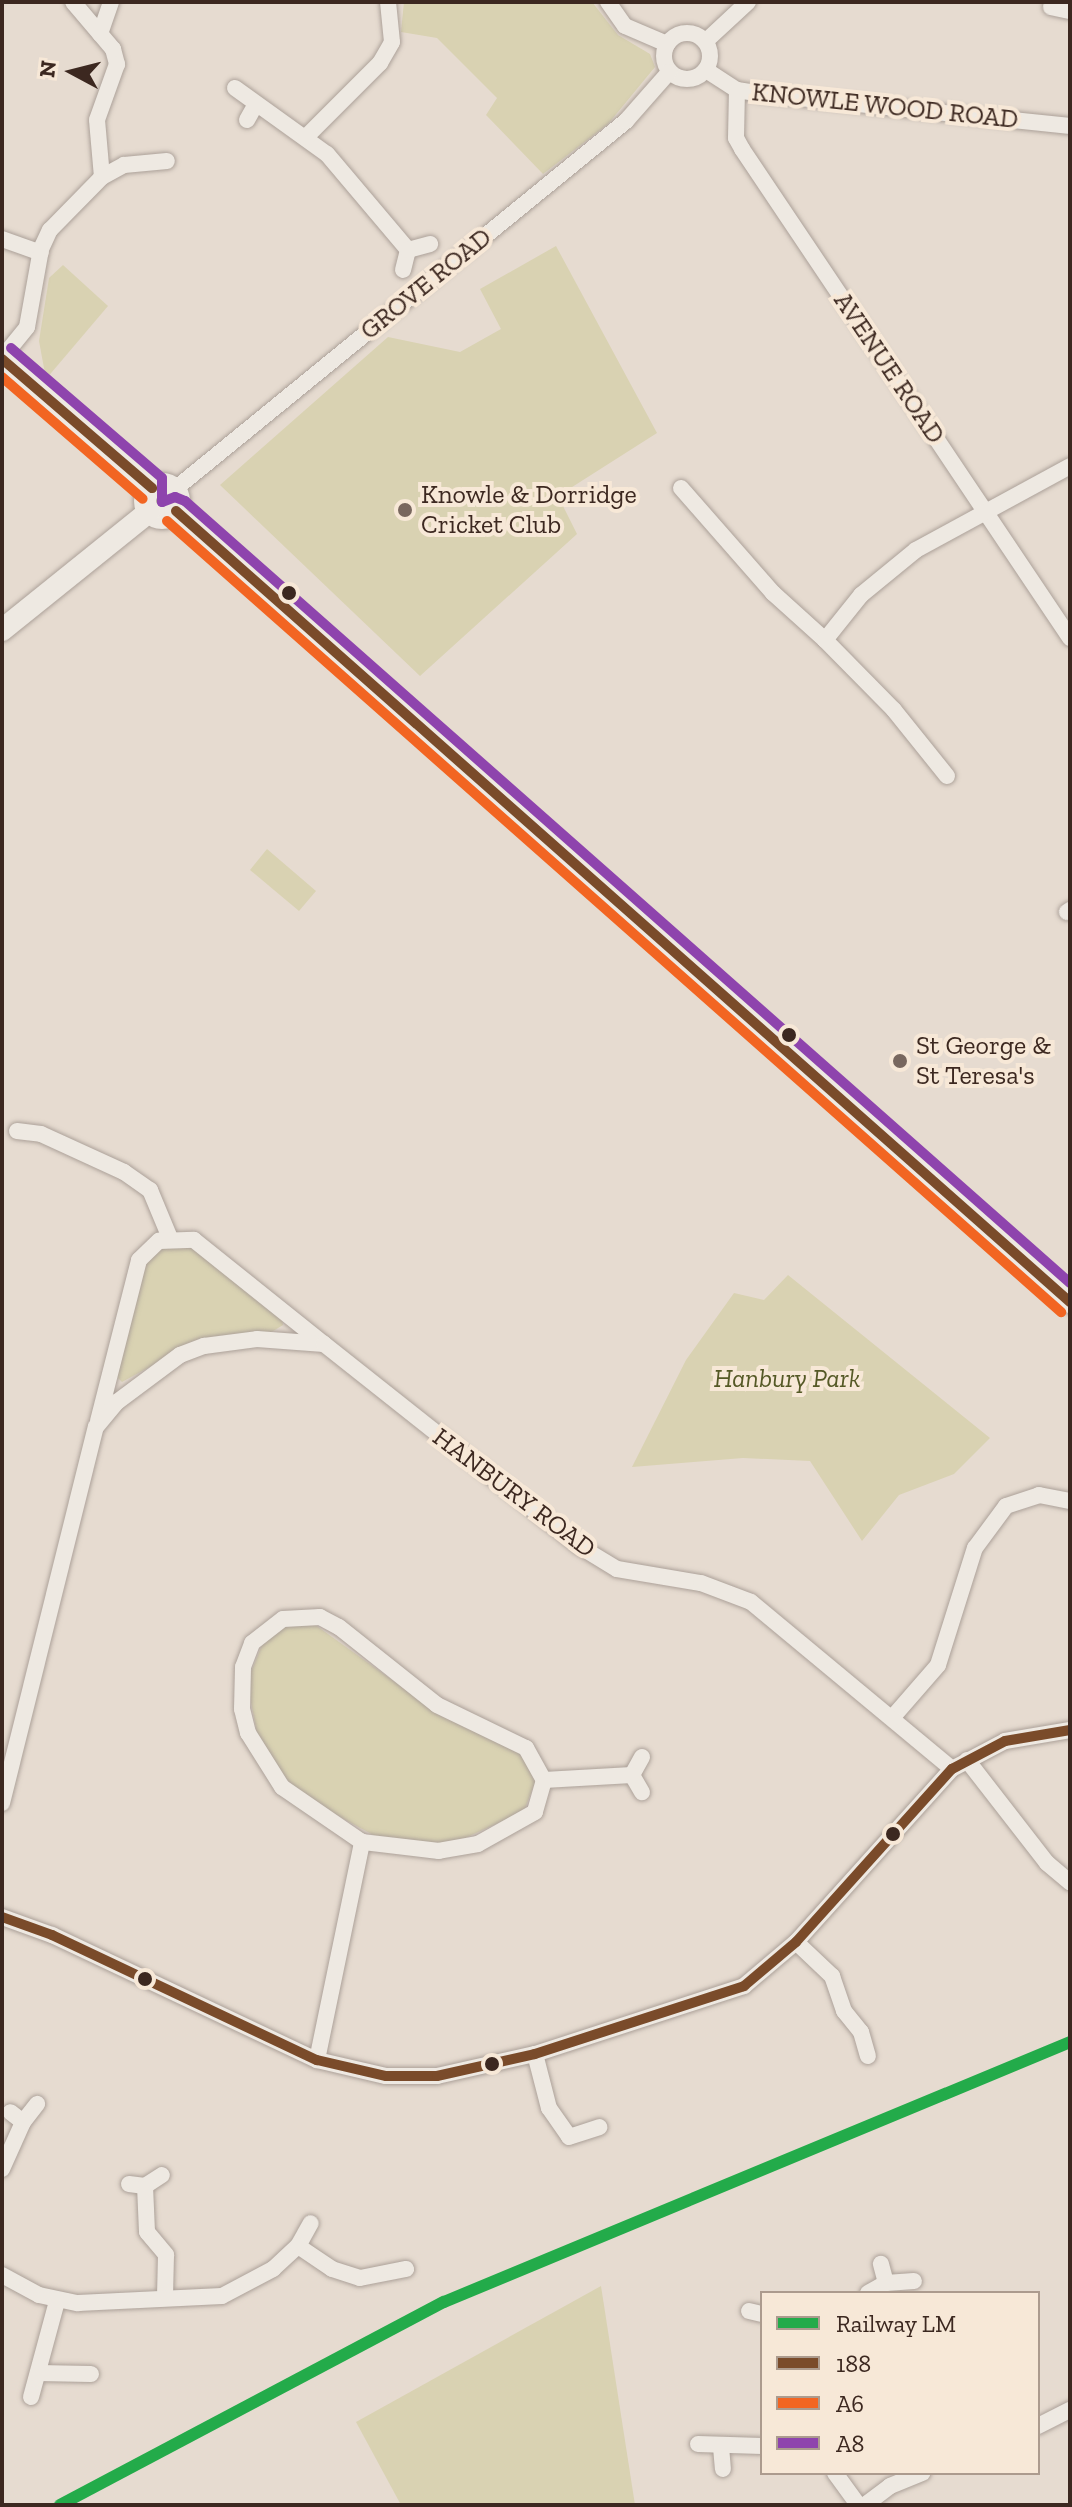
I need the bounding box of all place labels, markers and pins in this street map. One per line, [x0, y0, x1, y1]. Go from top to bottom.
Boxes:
place label: Knowle & Dorridge Cricket Club [421, 479, 637, 540]
marker: Knowle & Dorridge Cricket Club [396, 501, 414, 519]
unlabelled marker [281, 585, 297, 601]
unlabelled marker [781, 1027, 797, 1043]
place label: St George & St Teresa's [916, 1030, 1051, 1092]
marker: St George & St Teresa's [891, 1052, 909, 1070]
unlabelled marker [885, 1826, 901, 1842]
unlabelled marker [137, 1971, 153, 1987]
unlabelled marker [484, 2056, 500, 2072]

